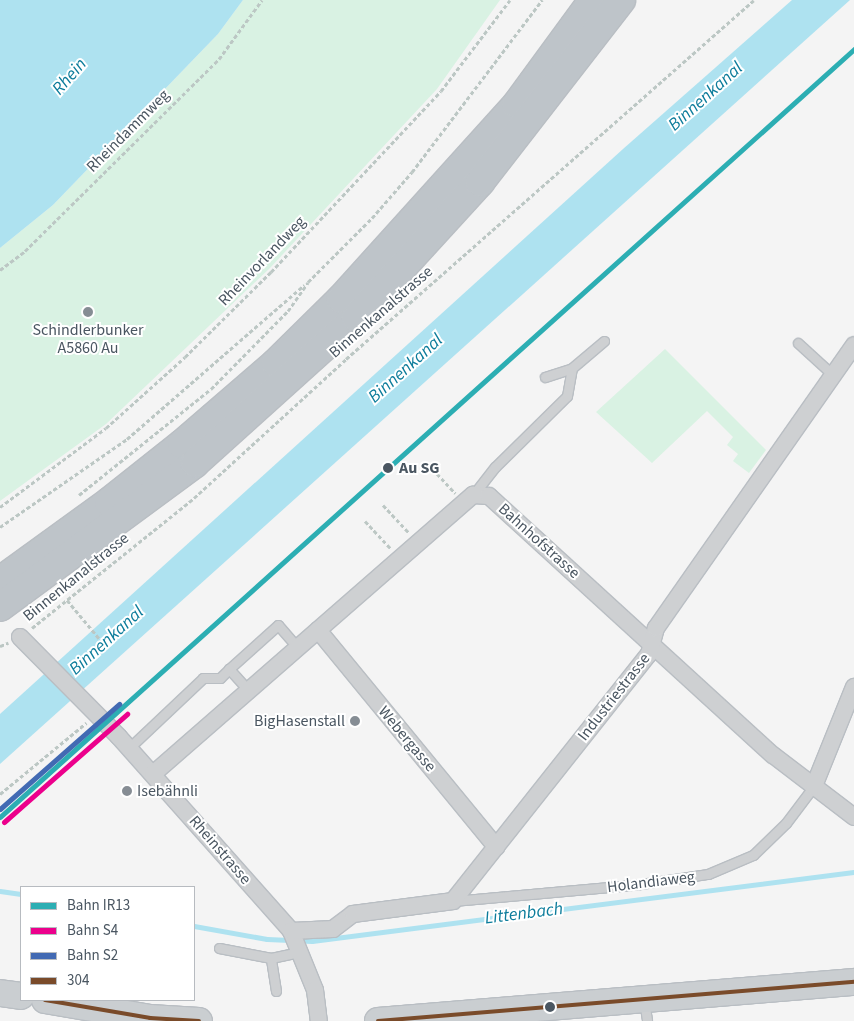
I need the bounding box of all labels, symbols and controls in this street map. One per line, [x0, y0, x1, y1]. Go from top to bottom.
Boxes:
water label: Rhein [48, 54, 92, 100]
water label: Binnenkanal [664, 58, 748, 136]
street label: Rheindammweg [83, 86, 173, 176]
street label: Rheinvorlandweg [214, 212, 310, 310]
street label: Binnenkanalstrasse [325, 262, 437, 362]
marker: Schindlerbunker A5860 Au [82, 306, 94, 318]
place label: Schindlerbunker A5860 Au [32, 320, 144, 358]
water label: Binnenkanal [364, 330, 448, 408]
place label: Au SG [399, 458, 440, 478]
marker: Au SG [381, 461, 395, 475]
street label: Bahnhofstrasse [494, 499, 584, 583]
street label: Binnenkanalstrasse [19, 528, 133, 626]
water label: Binnenkanal [65, 602, 149, 680]
street label: Industriestrasse [574, 649, 654, 745]
street label: Webergasse [374, 702, 440, 776]
place label: BigHasenstall [254, 711, 345, 731]
marker: BigHasenstall [349, 715, 361, 727]
place label: Isebähnli [137, 781, 198, 801]
marker: Isebähnli [121, 785, 133, 797]
street label: Rheinstrasse [185, 812, 255, 888]
street label: Holandiaweg [606, 867, 696, 897]
legend [20, 886, 195, 1001]
text: Bahn IR13 [67, 895, 130, 916]
water label: Littenbach [484, 898, 564, 930]
text: Bahn S4 [67, 920, 118, 941]
text: Bahn S2 [67, 945, 118, 966]
text: 304 [67, 970, 89, 991]
unlabelled marker [545, 1002, 555, 1012]

